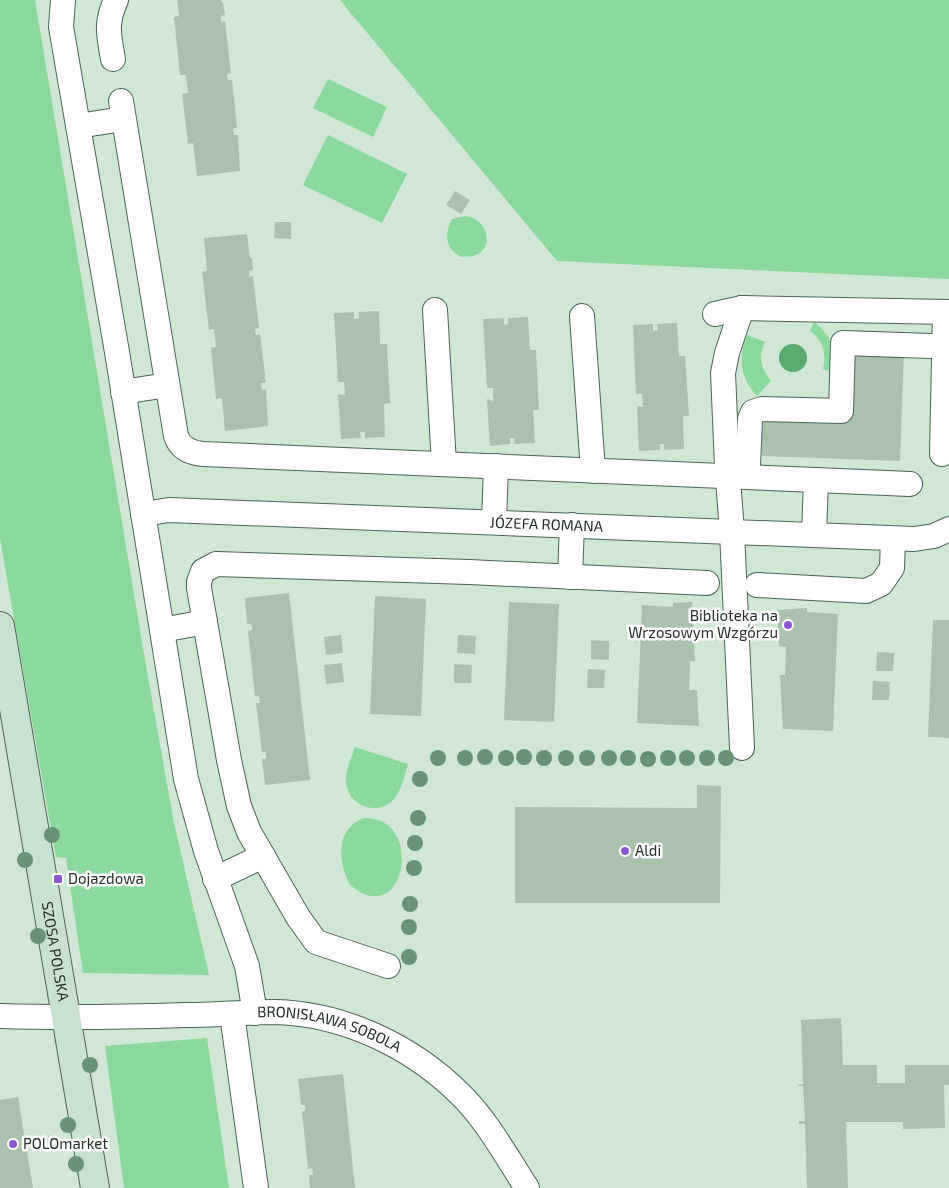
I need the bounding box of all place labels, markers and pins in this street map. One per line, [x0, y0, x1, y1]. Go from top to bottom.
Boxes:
place label: Biblioteka na Wrzosowym Wzgórzu [628, 606, 778, 641]
marker: Biblioteka na Wrzosowym Wzgórzu [782, 619, 794, 631]
place label: Aldi [635, 841, 661, 859]
marker: Aldi [619, 845, 631, 857]
place label: Dojazdowa [68, 869, 144, 888]
marker: Dojazdowa [52, 873, 64, 885]
place label: POLOmarket [23, 1134, 108, 1152]
marker: POLOmarket [7, 1138, 19, 1150]

